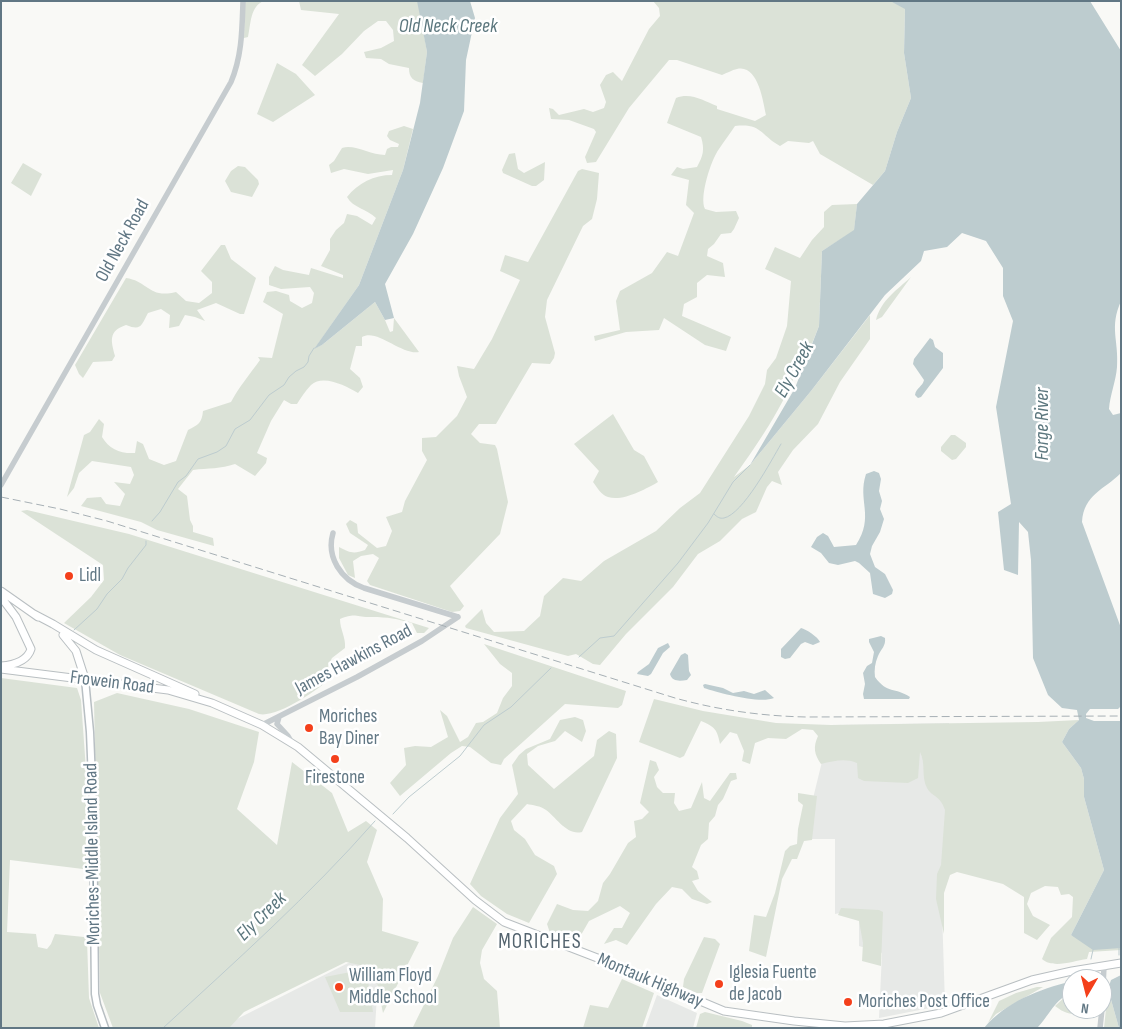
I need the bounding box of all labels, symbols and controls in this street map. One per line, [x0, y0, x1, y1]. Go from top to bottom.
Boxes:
water label: Old Neck Creek [399, 15, 497, 39]
street label: Old Neck Road [91, 196, 155, 286]
water label: Ely Creek [770, 338, 820, 402]
water label: Forge River [1031, 387, 1055, 461]
place label: Lidl [79, 565, 101, 587]
marker: Lidl [63, 570, 75, 582]
street label: James Hawkins Road [292, 620, 416, 700]
street label: Frowein Road [69, 667, 155, 699]
place label: Moriches Bay Diner [319, 706, 379, 750]
marker: Moriches Bay Diner [303, 722, 315, 734]
marker: Firestone [329, 753, 341, 765]
street label: Moriches-Middle Island Road [80, 763, 106, 945]
place label: Firestone [305, 767, 365, 789]
water label: Ely Creek [232, 887, 292, 947]
district label: MORICHES [497, 930, 583, 956]
street label: Montauk Highway [594, 949, 706, 1013]
place label: Iglesia Fuente de Jacob [729, 962, 817, 1006]
place label: William Floyd Middle School [349, 965, 437, 1009]
north arrow [1062, 969, 1112, 1019]
marker: Iglesia Fuente de Jacob [713, 978, 725, 990]
marker: William Floyd Middle School [333, 981, 345, 993]
place label: Moriches Post Office [858, 991, 990, 1013]
marker: Moriches Post Office [842, 996, 854, 1008]
text: N [1080, 999, 1090, 1017]

